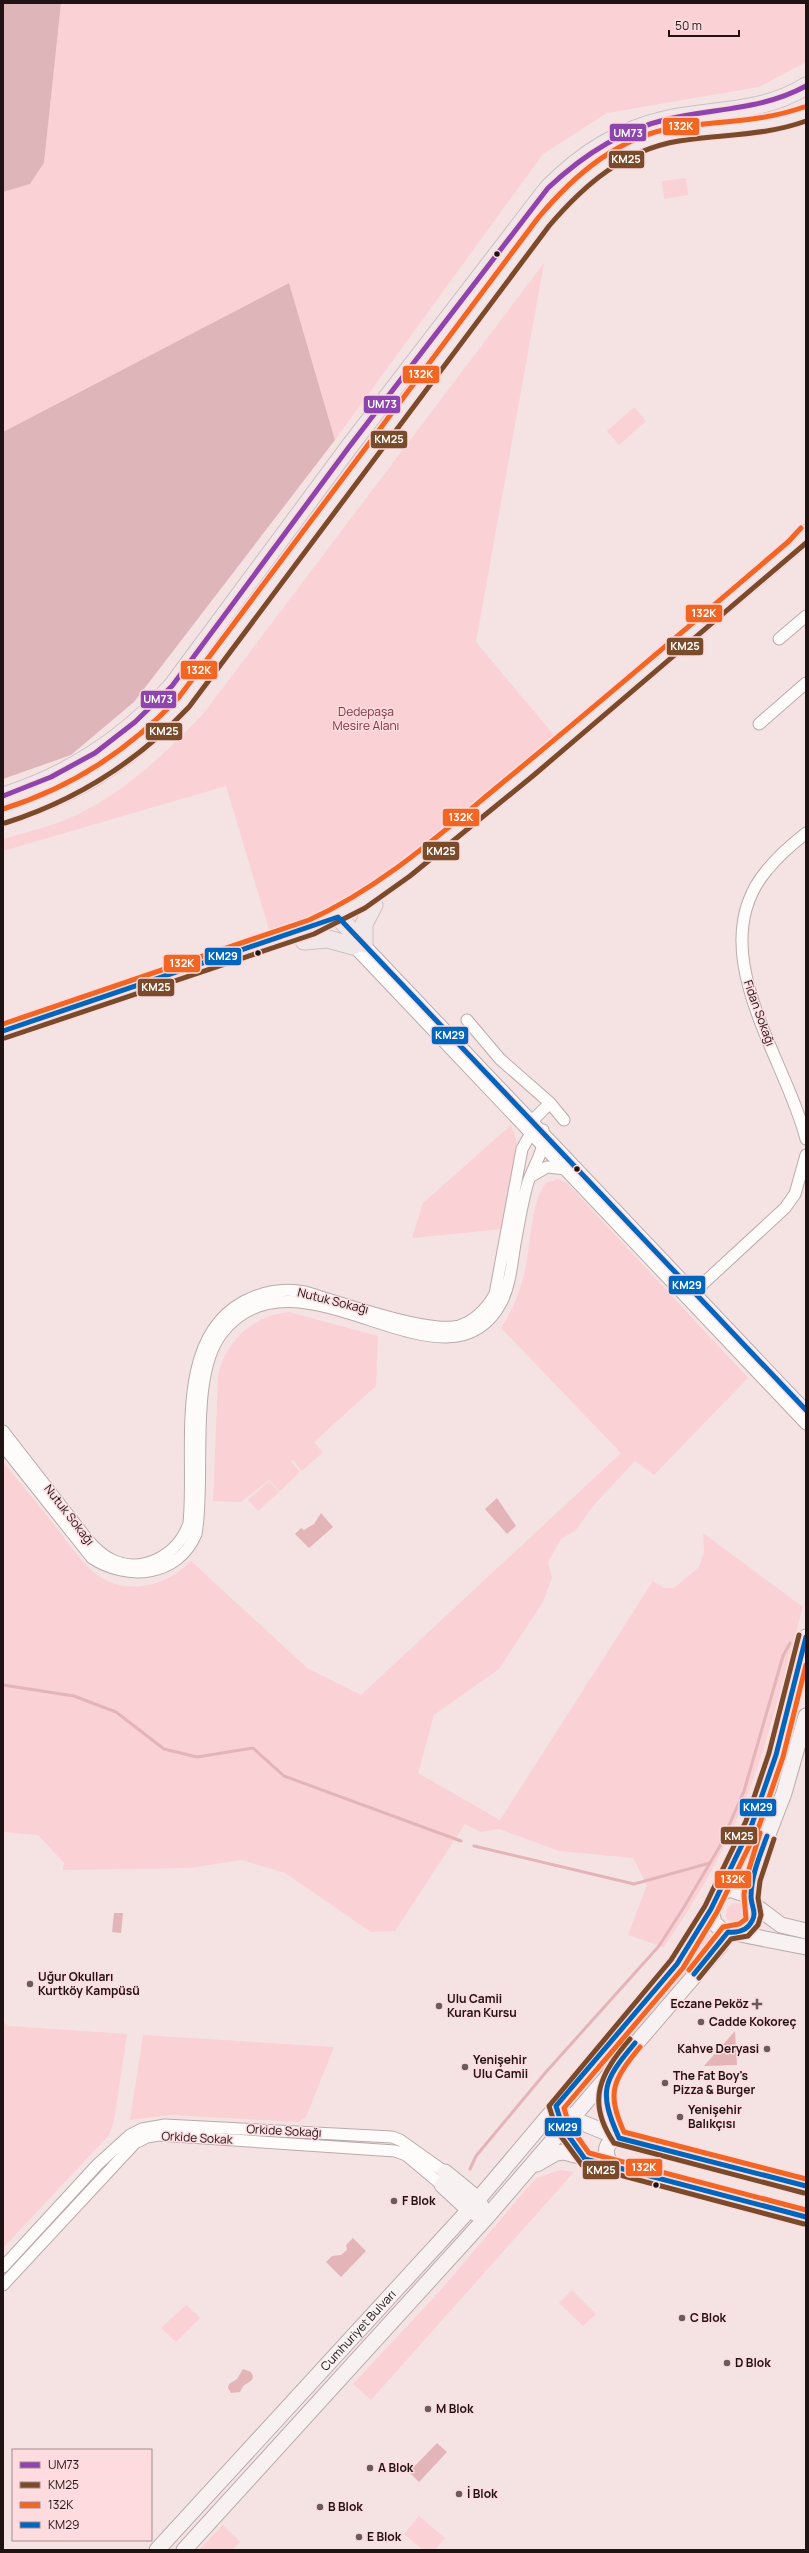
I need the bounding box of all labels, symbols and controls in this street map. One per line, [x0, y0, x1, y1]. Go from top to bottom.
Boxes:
scale bar [669, 12, 739, 38]
text: 50 m [675, 17, 702, 34]
line badge: 132K [662, 117, 700, 136]
text: 132K [669, 118, 694, 133]
line badge: UM73 [609, 123, 647, 142]
text: UM73 [613, 125, 643, 140]
line badge: KM25 [608, 150, 645, 169]
text: KM25 [611, 151, 641, 166]
unlabelled marker [492, 249, 502, 259]
line badge: 132K [402, 365, 440, 384]
text: 132K [409, 366, 434, 381]
line badge: UM73 [363, 395, 401, 414]
text: UM73 [367, 396, 397, 411]
line badge: KM25 [370, 430, 408, 449]
text: KM25 [374, 431, 404, 446]
line badge: 132K [685, 604, 723, 623]
text: 132K [692, 605, 717, 620]
line badge: KM25 [666, 637, 704, 656]
text: KM25 [670, 638, 700, 653]
line badge: 132K [180, 660, 218, 680]
text: 132K [187, 662, 212, 677]
line badge: UM73 [140, 690, 177, 709]
text: UM73 [143, 691, 173, 706]
park label: Dedepaşa Mesire Alanı [333, 703, 399, 734]
line badge: KM25 [145, 722, 183, 741]
text: KM25 [149, 723, 179, 738]
line badge: 132K [442, 808, 480, 827]
text: 132K [449, 809, 474, 824]
line badge: KM25 [422, 841, 460, 861]
text: KM25 [426, 843, 456, 858]
line badge: KM29 [204, 947, 242, 966]
text: KM29 [208, 948, 238, 963]
unlabelled marker [253, 948, 263, 958]
line badge: 132K [163, 954, 201, 973]
text: 132K [170, 955, 195, 970]
street label: Fidan Sokağı [740, 977, 779, 1048]
line badge: KM25 [137, 978, 175, 997]
text: KM25 [141, 979, 171, 994]
line badge: KM29 [431, 1026, 469, 1045]
text: KM29 [435, 1027, 465, 1042]
unlabelled marker [572, 1164, 582, 1174]
line badge: KM29 [668, 1275, 706, 1295]
text: KM29 [672, 1277, 702, 1292]
street label: Nutuk Sokağı [296, 1283, 370, 1318]
street label: Nutuk Sokağı [40, 1481, 98, 1549]
line badge: KM29 [739, 1798, 777, 1817]
text: KM29 [743, 1799, 773, 1814]
line badge: KM25 [720, 1826, 758, 1845]
text: KM25 [724, 1828, 754, 1843]
line badge: 132K [714, 1870, 752, 1889]
text: 132K [721, 1871, 746, 1886]
place label: Uğur Okulları Kurtköy Kampüsü [38, 1968, 140, 1999]
marker: Uğur Okulları Kurtköy Kampüsü [25, 1979, 35, 1989]
place label: Ulu Camii Kuran Kursu [447, 1990, 517, 2021]
place label: Eczane Peköz [670, 1995, 749, 2012]
marker: Eczane Peköz [752, 1999, 762, 2009]
marker: Ulu Camii Kuran Kursu [434, 2001, 444, 2011]
place label: Cadde Kokoreç [709, 2013, 797, 2030]
marker: Cadde Kokoreç [696, 2017, 706, 2027]
place label: Kahve Deryasi [677, 2040, 759, 2057]
marker: Kahve Deryasi [762, 2044, 772, 2054]
place label: Yenişehir Ulu Camii [473, 2051, 528, 2082]
marker: Yenişehir Ulu Camii [460, 2062, 470, 2072]
place label: The Fat Boy's Pizza & Burger [673, 2067, 755, 2098]
marker: The Fat Boy's Pizza & Burger [660, 2078, 670, 2088]
place label: Yenişehir Balıkçısı [688, 2101, 742, 2132]
marker: Yenişehir Balıkçısı [675, 2112, 685, 2122]
line badge: KM29 [544, 2117, 582, 2137]
text: KM29 [548, 2119, 578, 2134]
street label: Orkide Sokağı [246, 2120, 322, 2141]
street label: Orkide Sokak [161, 2127, 234, 2148]
line badge: 132K [625, 2158, 663, 2177]
text: 132K [632, 2159, 657, 2174]
line badge: KM25 [582, 2160, 620, 2180]
text: KM25 [586, 2162, 616, 2177]
unlabelled marker [651, 2180, 661, 2190]
place label: F Blok [402, 2192, 436, 2209]
marker: F Blok [389, 2196, 399, 2206]
street label: Cumhuriyet Bulvarı [317, 2286, 400, 2374]
place label: C Blok [690, 2309, 727, 2326]
marker: C Blok [677, 2313, 687, 2323]
place label: D Blok [735, 2354, 771, 2371]
marker: D Blok [722, 2358, 732, 2368]
place label: M Blok [436, 2400, 474, 2417]
marker: M Blok [423, 2404, 433, 2414]
legend [12, 2449, 152, 2541]
text: UM73 [48, 2456, 79, 2473]
place label: A Blok [378, 2459, 414, 2476]
marker: A Blok [365, 2463, 375, 2473]
text: KM25 [48, 2476, 79, 2493]
place label: İ Blok [467, 2485, 498, 2502]
marker: İ Blok [454, 2489, 464, 2499]
text: 132K [48, 2496, 74, 2513]
place label: B Blok [328, 2498, 363, 2515]
marker: B Blok [315, 2502, 325, 2512]
text: KM29 [48, 2516, 80, 2533]
place label: E Blok [367, 2528, 402, 2545]
marker: E Blok [354, 2532, 364, 2542]

